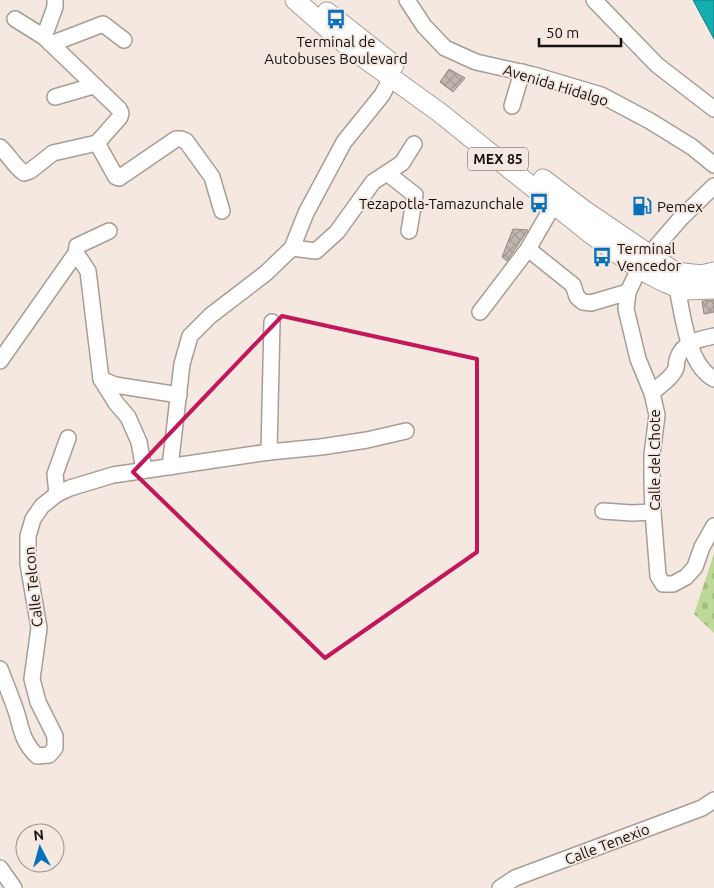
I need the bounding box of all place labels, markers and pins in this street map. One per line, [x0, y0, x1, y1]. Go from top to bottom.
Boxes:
bus stop icon: Terminal de Autobuses Boulevard [325, 8, 347, 30]
place label: Terminal de Autobuses Boulevard [264, 33, 408, 67]
bus stop icon: Tezapotla-Tamazunchale [528, 192, 550, 214]
place label: Tezapotla-Tamazunchale [359, 195, 524, 212]
fuel station icon: Pemex [631, 195, 653, 217]
place label: Pemex [657, 198, 703, 215]
place label: Terminal Vencedor [617, 240, 682, 274]
bus stop icon: Terminal Vencedor [591, 246, 613, 268]

